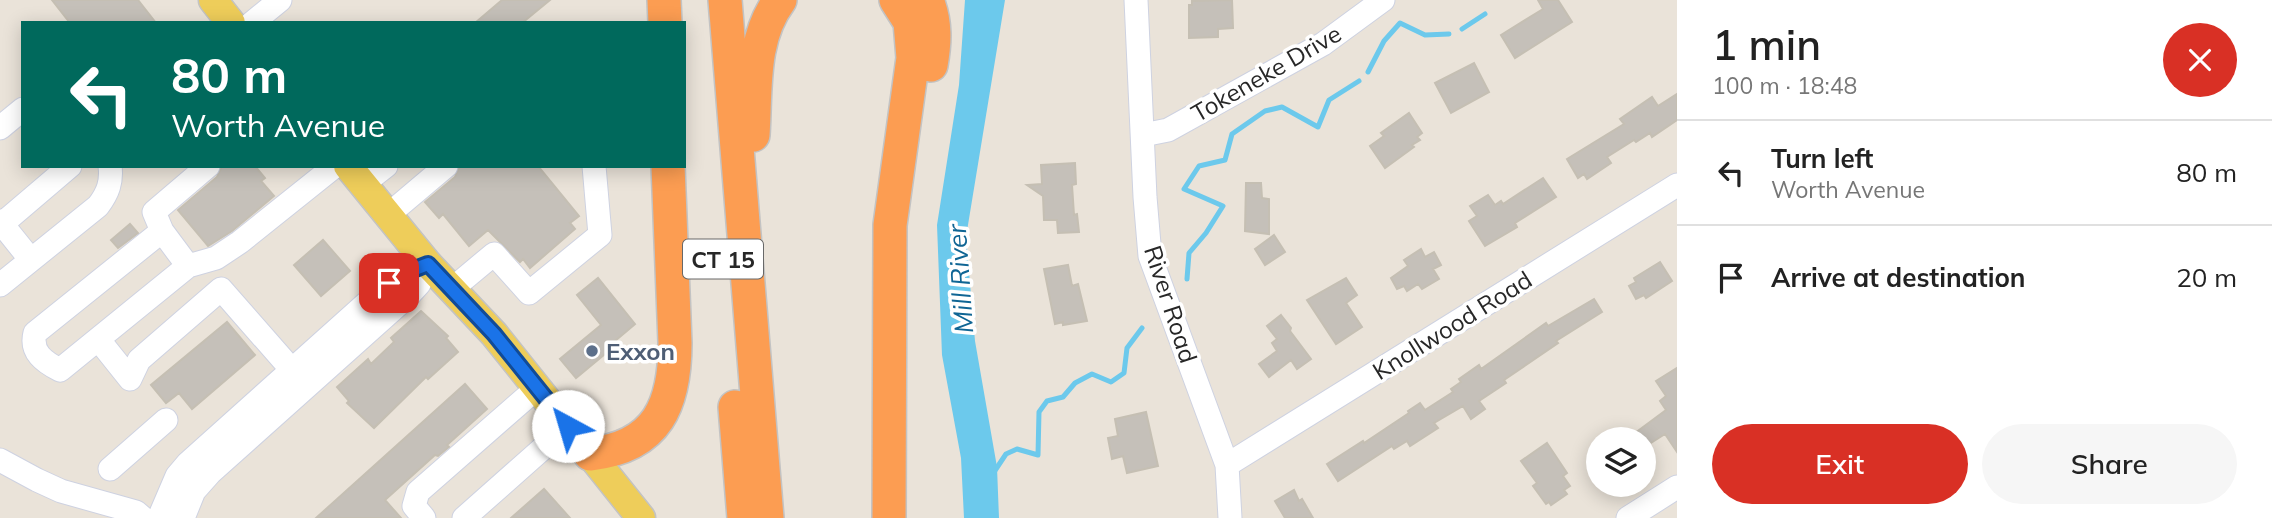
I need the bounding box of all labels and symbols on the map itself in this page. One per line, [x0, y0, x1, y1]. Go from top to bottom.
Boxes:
street label: Tokeneke Drive [1186, 18, 1346, 128]
water label: Mill River [940, 222, 980, 335]
road number: CT 15 [683, 240, 763, 278]
street label: River Road [1138, 241, 1204, 367]
pin [359, 253, 419, 313]
street label: Knollwood Road [1367, 264, 1537, 386]
place label: Exxon [606, 336, 675, 366]
marker: Exxon [584, 343, 600, 359]
position arrow [531, 389, 605, 463]

